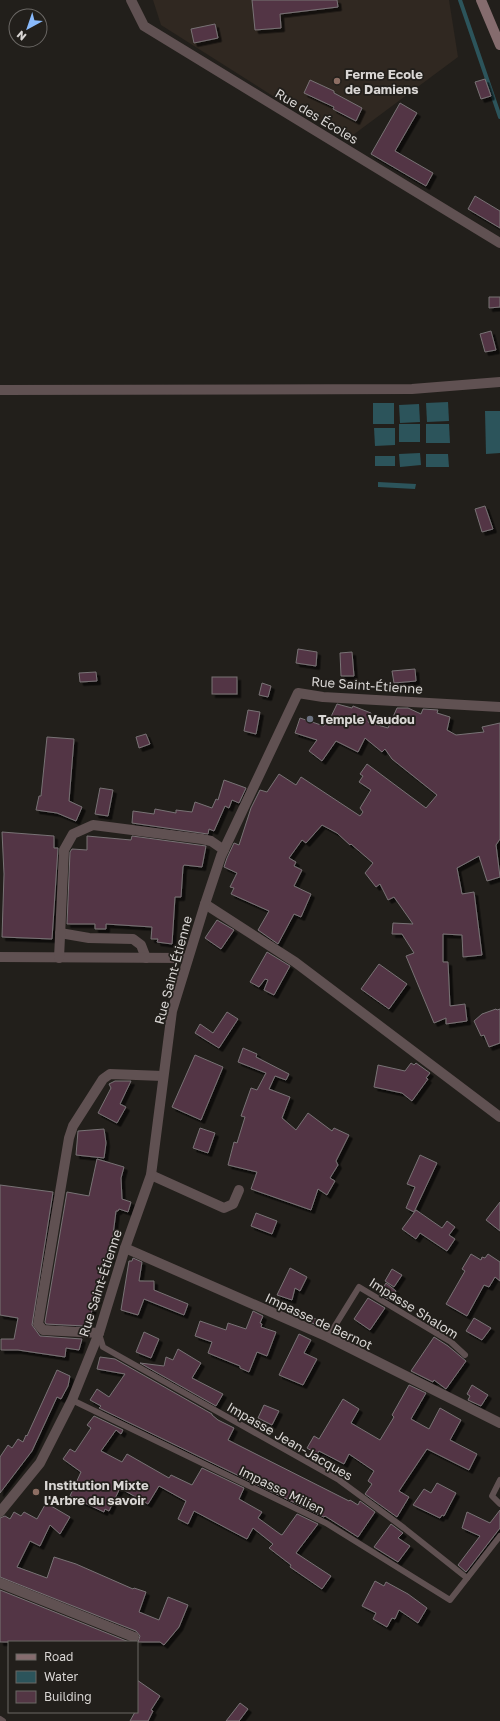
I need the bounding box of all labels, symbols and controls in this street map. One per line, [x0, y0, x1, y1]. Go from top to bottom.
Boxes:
north arrow [8, 8, 48, 48]
text: N [14, 28, 29, 44]
place label: Ferme Ecole de Damiens [345, 66, 423, 97]
marker: Ferme Ecole de Damiens [332, 76, 342, 86]
street label: Rue des Écoles [273, 85, 362, 147]
street label: Rue Saint-Étienne [311, 673, 423, 697]
place label: Temple Vaudou [318, 711, 415, 727]
marker: Temple Vaudou [305, 714, 315, 724]
street label: Rue Saint-Étienne [151, 914, 195, 1026]
street label: Rue Saint-Étienne [75, 1227, 125, 1339]
street label: Impasse Shalom [366, 1274, 462, 1342]
street label: Impasse de Bernot [263, 1289, 375, 1353]
street label: Impasse Jean-Jacques [224, 1398, 356, 1484]
street label: Impasse Milien [237, 1462, 327, 1518]
place label: Institution Mixte l'Arbre du savoir [44, 1477, 149, 1508]
marker: Institution Mixte l'Arbre du savoir [31, 1487, 41, 1497]
legend [8, 1641, 138, 1713]
text: Road [44, 1649, 73, 1664]
text: Water [44, 1669, 78, 1684]
text: Building [44, 1689, 92, 1704]

